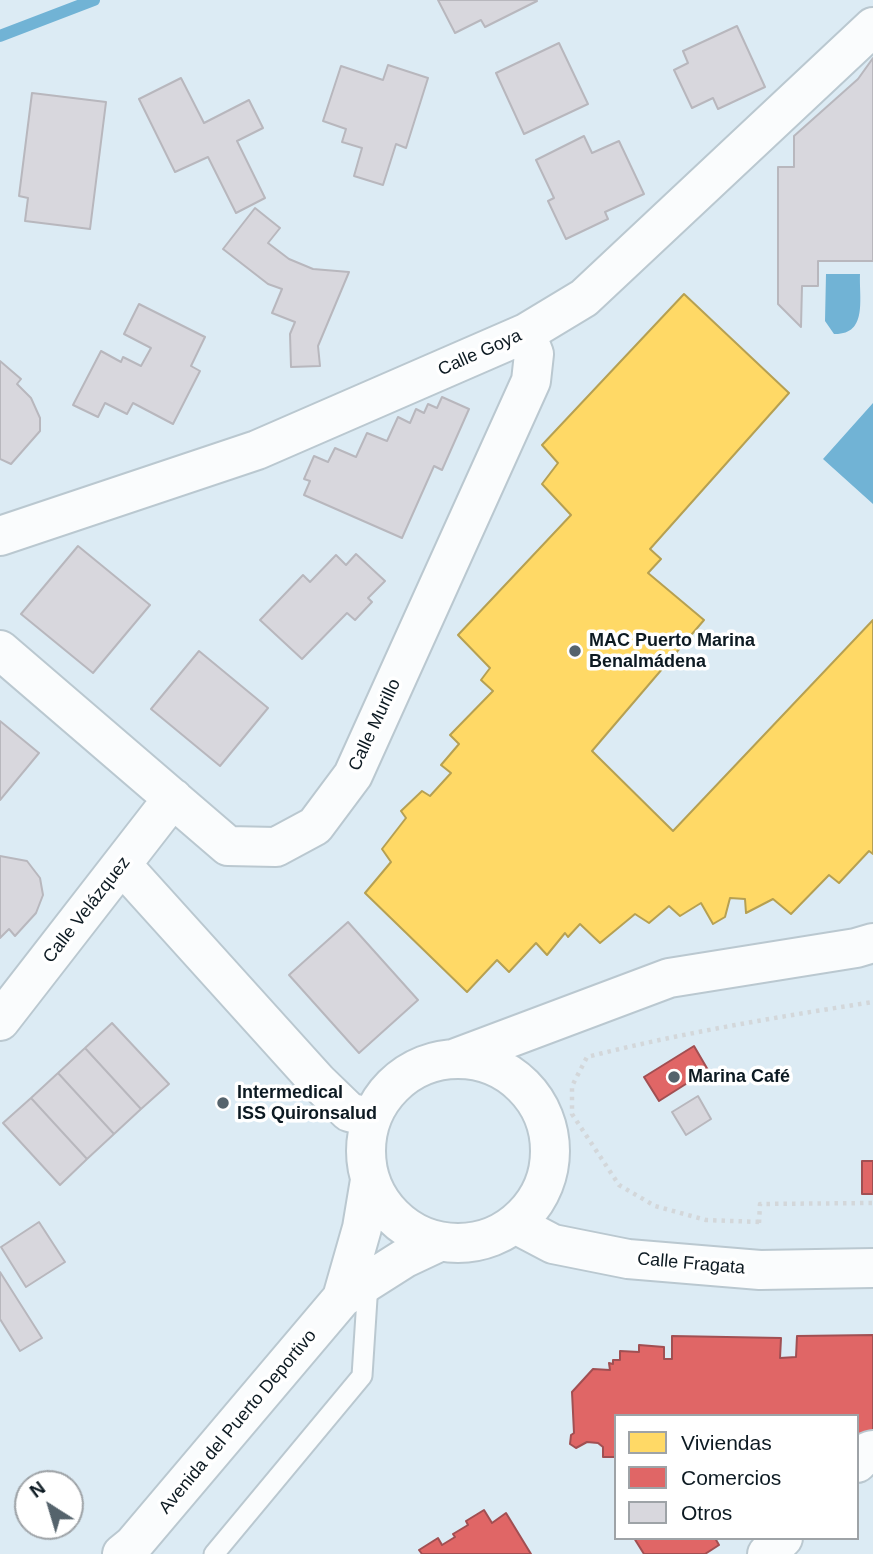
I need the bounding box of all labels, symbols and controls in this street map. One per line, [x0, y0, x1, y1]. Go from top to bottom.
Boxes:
street label: Calle Goya [435, 325, 525, 381]
place label: MAC Puerto Marina Benalmádena [589, 630, 755, 672]
marker: MAC Puerto Marina Benalmádena [567, 643, 583, 659]
street label: Calle Murillo [344, 676, 406, 774]
street label: Calle Velázquez [39, 852, 135, 968]
place label: Marina Café [688, 1066, 790, 1088]
marker: Marina Café [666, 1069, 682, 1085]
place label: Intermedical ISS Quironsalud [237, 1082, 377, 1124]
marker: Intermedical ISS Quironsalud [215, 1095, 231, 1111]
street label: Calle Fragata [636, 1249, 746, 1279]
street label: Avenida del Puerto Deportivo [155, 1326, 321, 1518]
legend [614, 1414, 859, 1540]
text: Viviendas [681, 1431, 772, 1454]
text: Comercios [681, 1466, 781, 1489]
north arrow [14, 1470, 84, 1540]
text: N [25, 1477, 49, 1502]
text: Otros [681, 1501, 732, 1524]

